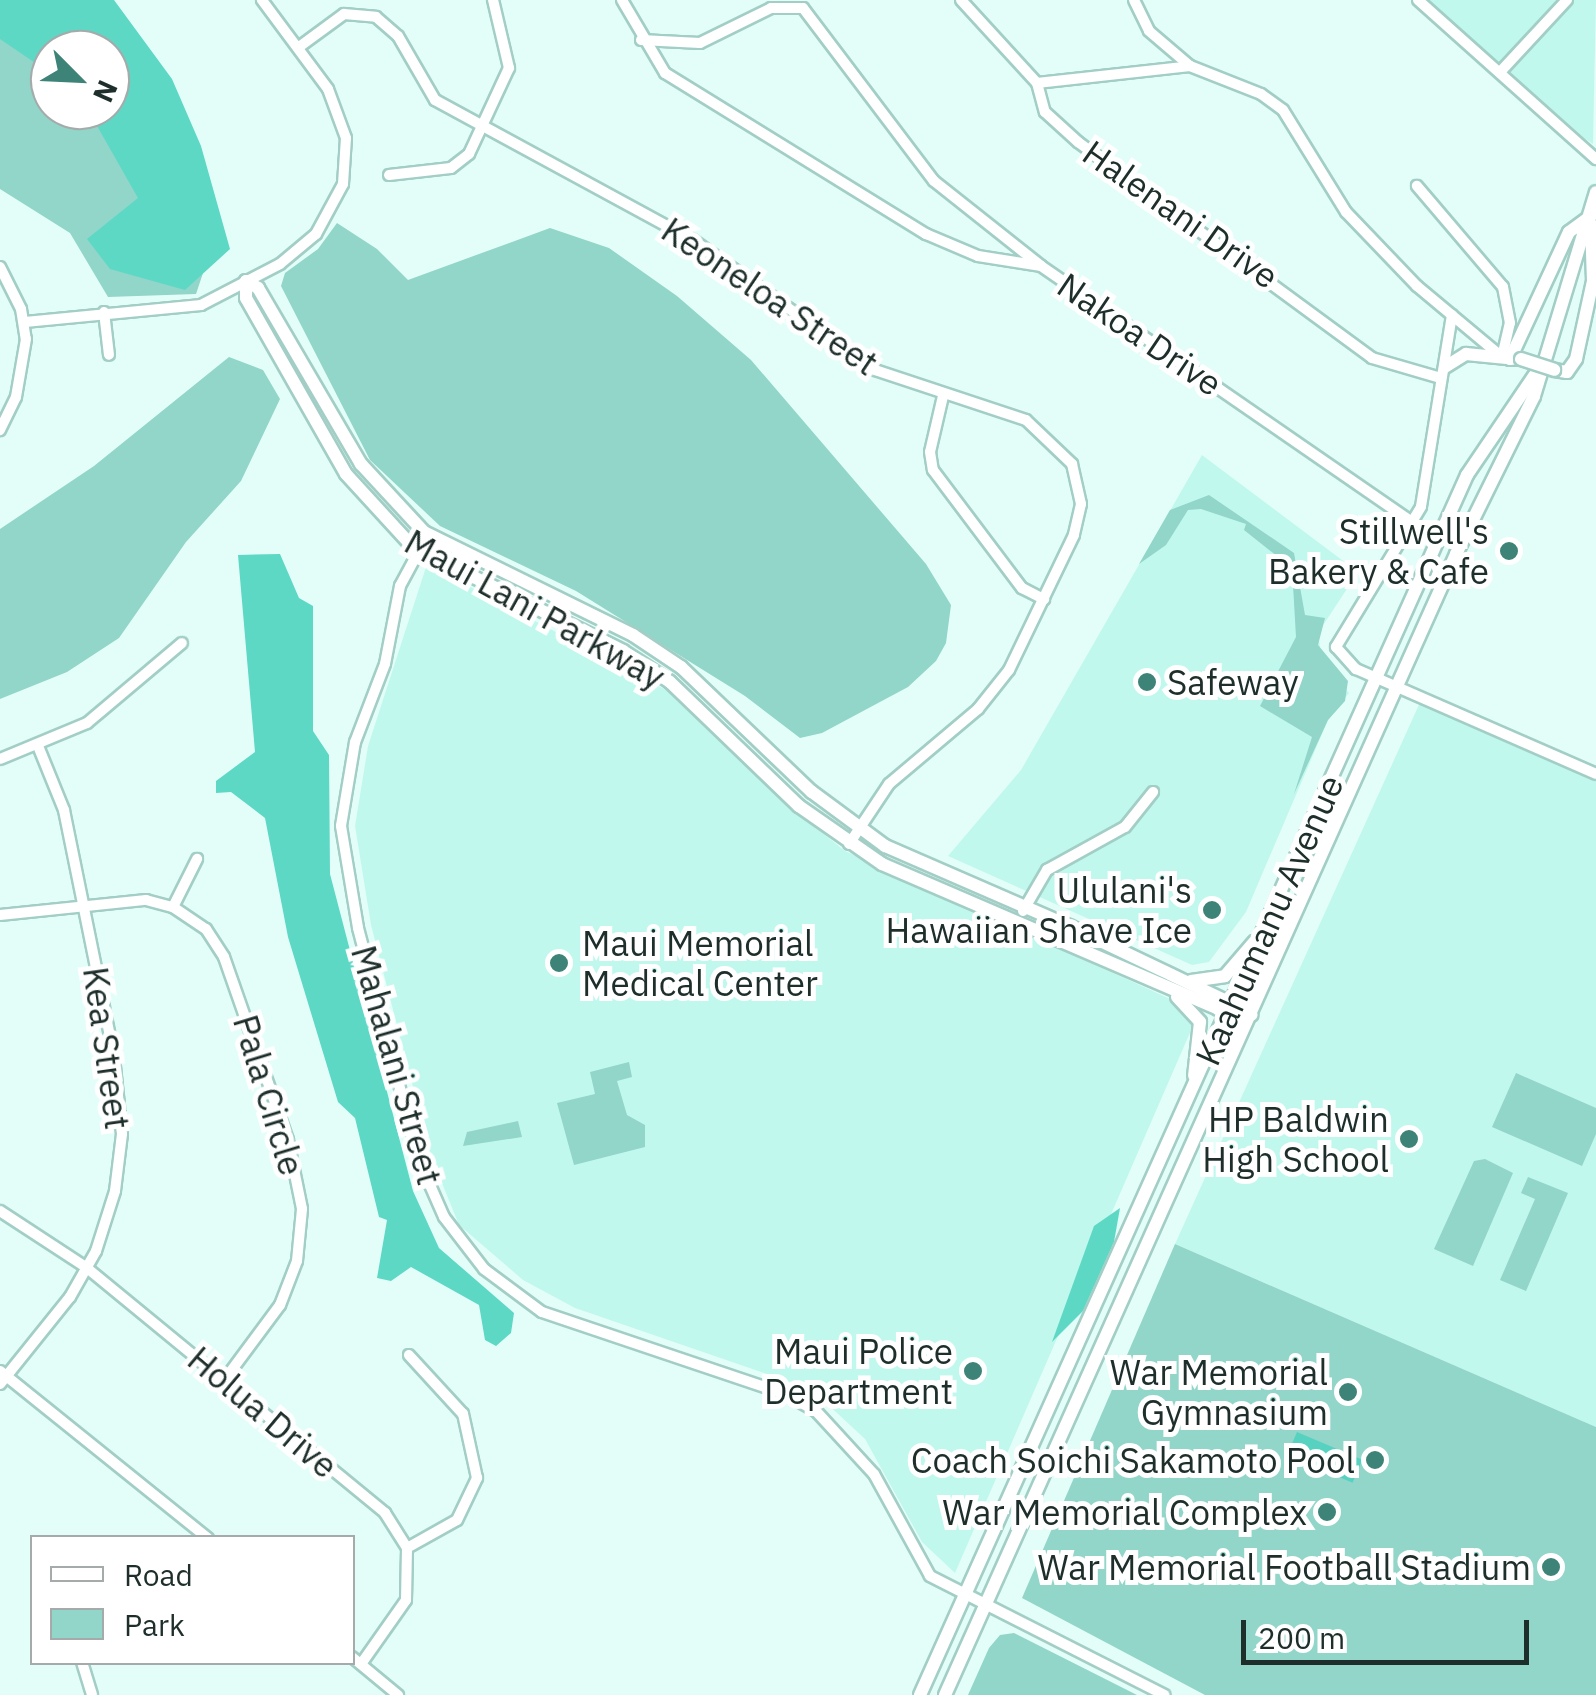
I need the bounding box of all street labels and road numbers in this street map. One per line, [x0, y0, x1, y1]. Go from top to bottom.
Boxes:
street label: Halenani Drive [1075, 131, 1287, 297]
street label: Keoneloa Street [654, 208, 886, 384]
street label: Nakoa Drive [1050, 264, 1230, 404]
street label: Maui Lani Parkway [398, 520, 672, 698]
street label: Kaahumanu Avenue [1186, 769, 1352, 1071]
street label: Mahalani Street [343, 941, 451, 1189]
street label: Kea Street [75, 964, 139, 1132]
street label: Pala Circle [225, 1010, 313, 1180]
street label: Holua Drive [180, 1337, 346, 1487]

